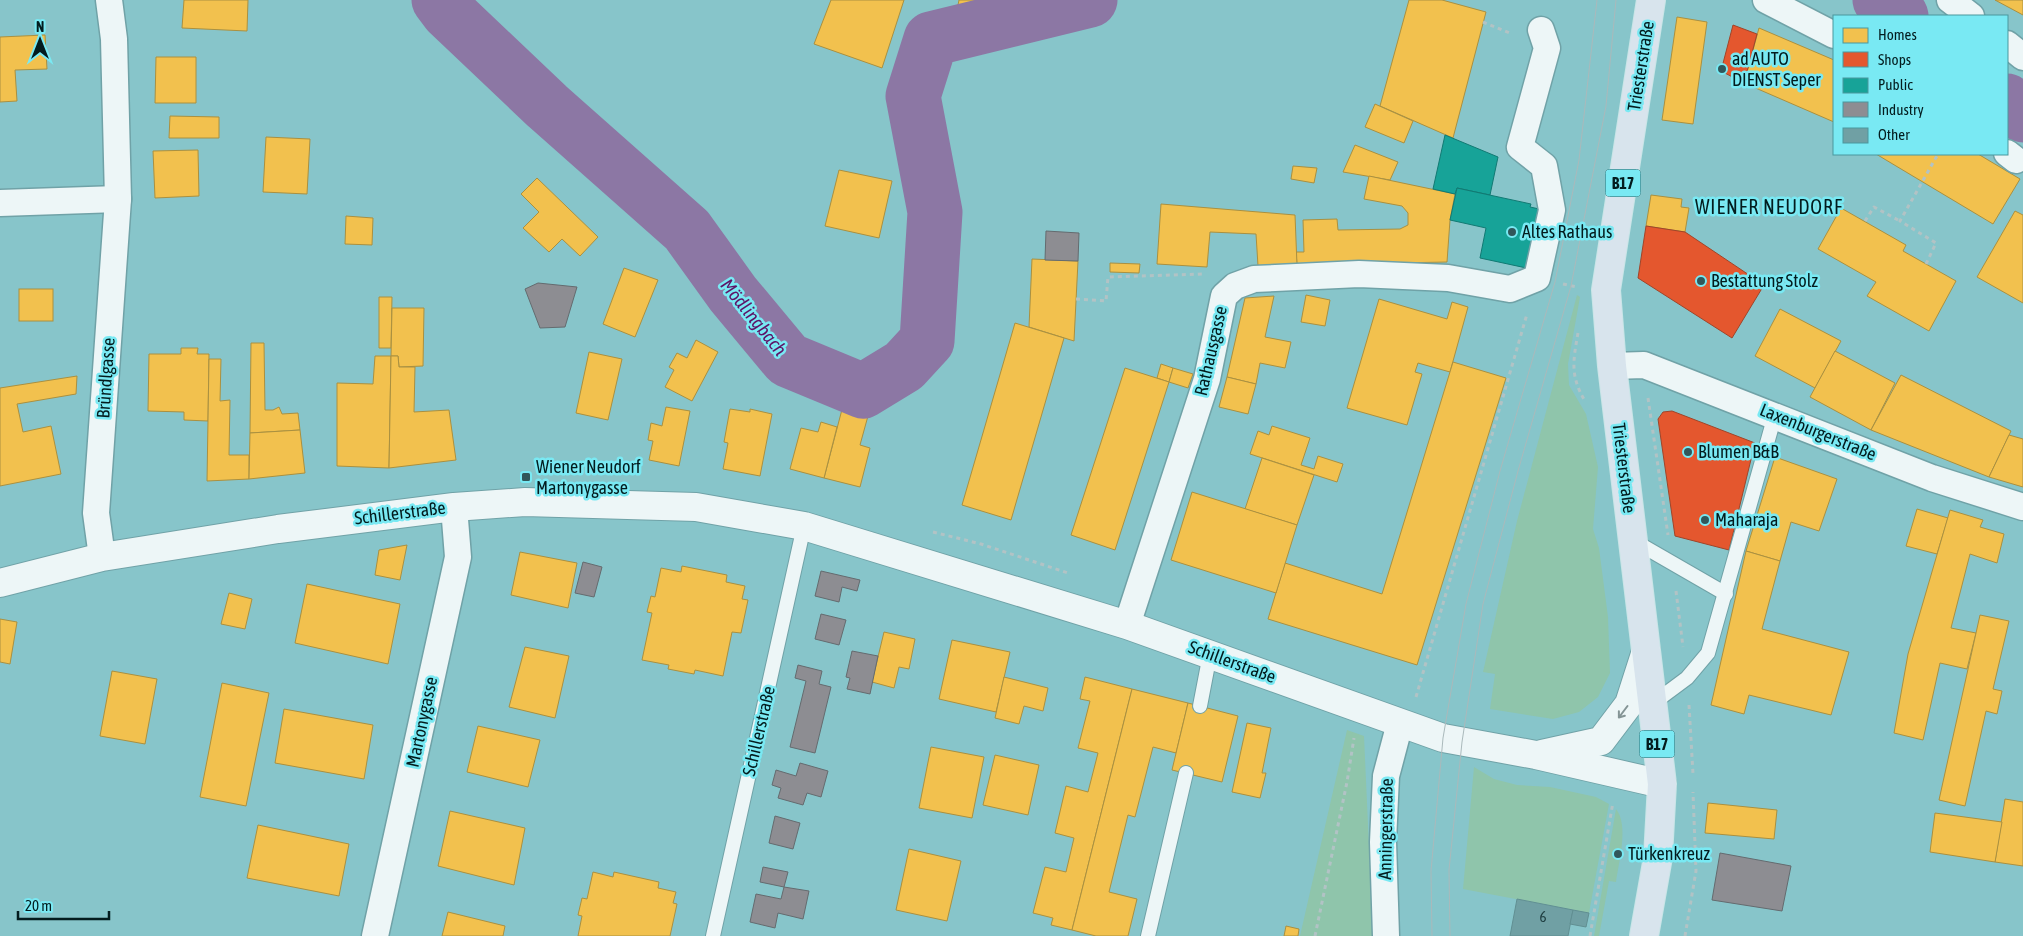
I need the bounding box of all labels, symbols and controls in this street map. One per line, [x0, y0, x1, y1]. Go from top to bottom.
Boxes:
north arrow [15, 15, 65, 65]
legend [1833, 15, 2008, 155]
text: N [36, 19, 44, 35]
street label: Triesterstraße [1623, 19, 1658, 112]
text: Homes [1878, 26, 1917, 43]
place label: ad AUTO DIENST Seper [1732, 48, 1821, 90]
text: Shops [1878, 51, 1911, 68]
marker: ad AUTO DIENST Seper [1716, 63, 1728, 75]
text: Public [1878, 76, 1913, 93]
text: Industry [1878, 101, 1924, 118]
text: Other [1878, 126, 1910, 143]
road number: B17 [1606, 170, 1640, 197]
district label: WIENER NEUDORF [1695, 195, 1843, 218]
place label: Altes Rathaus [1522, 221, 1612, 242]
marker: Altes Rathaus [1506, 226, 1518, 238]
place label: Bestattung Stolz [1711, 270, 1818, 291]
water label: Mödlingbach [716, 274, 792, 360]
marker: Bestattung Stolz [1695, 275, 1707, 287]
street label: Rathausgasse [1190, 304, 1231, 398]
street label: Bründlgasse [92, 337, 119, 419]
street label: Laxenburgerstraße [1757, 399, 1879, 464]
street label: Triesterstraße [1609, 422, 1640, 514]
place label: Blumen B&B [1698, 441, 1779, 462]
marker: Blumen B&B [1682, 446, 1694, 458]
place label: Wiener Neudorf Martonygasse [536, 456, 641, 498]
marker: Wiener Neudorf Martonygasse [520, 471, 532, 483]
street label: Schillerstraße [353, 497, 447, 528]
place label: Maharaja [1715, 509, 1778, 530]
marker: Maharaja [1699, 514, 1711, 526]
street label: Schillerstraße [1186, 636, 1279, 687]
street label: Martonygasse [402, 675, 441, 769]
street label: Schillerstraße [738, 684, 779, 778]
one-way arrow [1618, 705, 1628, 719]
road number: B17 [1640, 731, 1674, 758]
street label: Anningerstraße [1374, 778, 1397, 880]
place label: Türkenkreuz [1628, 843, 1711, 864]
marker: Türkenkreuz [1612, 848, 1624, 860]
scale bar [18, 888, 109, 920]
text: 20 m [25, 897, 52, 914]
house number: 6 [1539, 908, 1547, 925]

